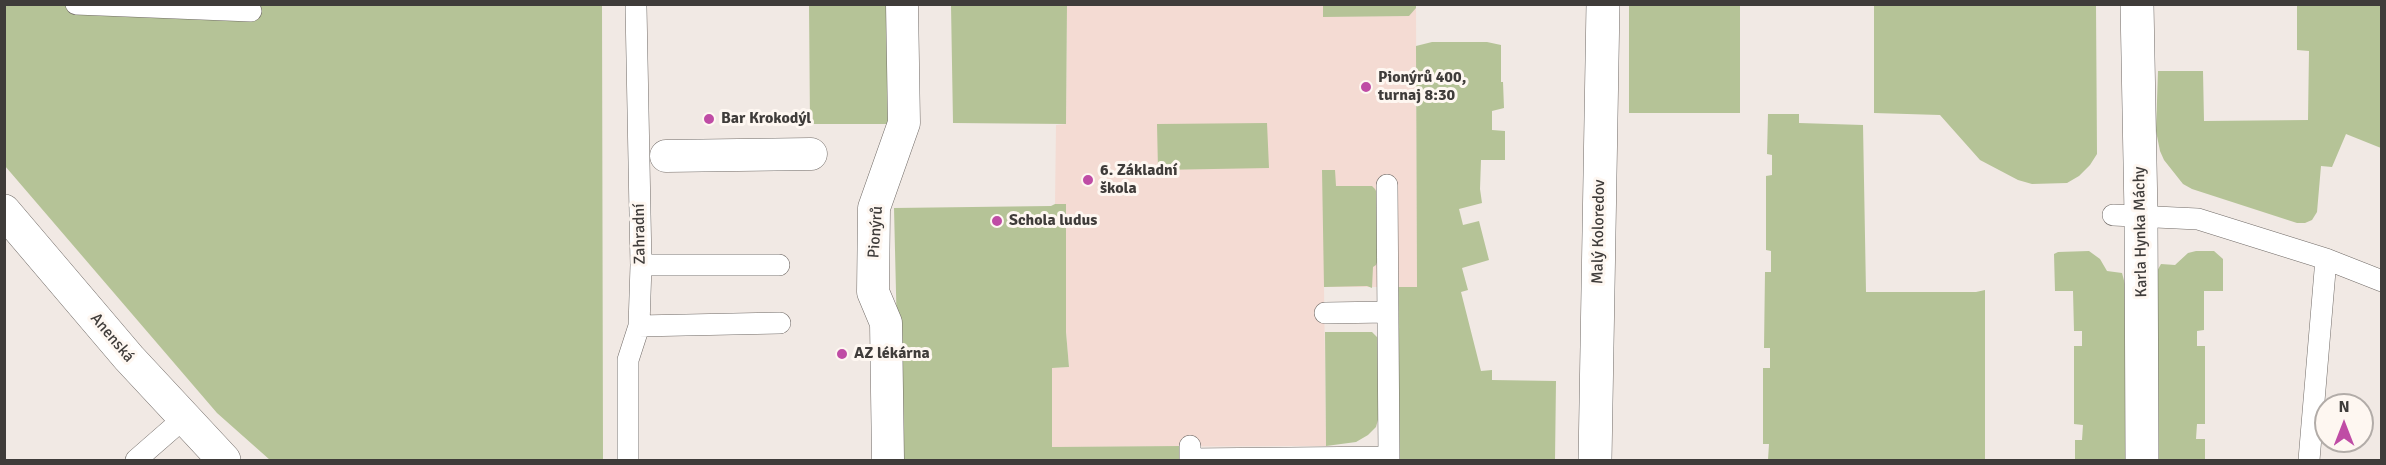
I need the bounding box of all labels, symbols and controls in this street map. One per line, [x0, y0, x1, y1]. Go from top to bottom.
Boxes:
place label: Pionýrů 400, turnaj 8:30 [1378, 68, 1466, 106]
marker: Pionýrů 400, turnaj 8:30 [1359, 80, 1373, 94]
place label: Bar Krokodýl [721, 109, 811, 129]
marker: Bar Krokodýl [702, 112, 716, 126]
place label: 6. Základní škola [1100, 161, 1178, 199]
street label: Karla Hynka Máchy [2130, 166, 2152, 298]
marker: 6. Základní škola [1081, 173, 1095, 187]
street label: Malý Koloredov [1588, 180, 1610, 284]
street label: Zahradní [630, 203, 650, 265]
street label: Pionýrů [865, 205, 887, 259]
place label: Schola ludus [1009, 211, 1097, 231]
marker: Schola ludus [990, 214, 1004, 228]
street label: Anenská [86, 309, 138, 367]
place label: AZ lékárna [854, 344, 930, 364]
marker: AZ lékárna [835, 347, 849, 361]
north arrow [2314, 393, 2374, 453]
text: N [2338, 397, 2350, 417]

